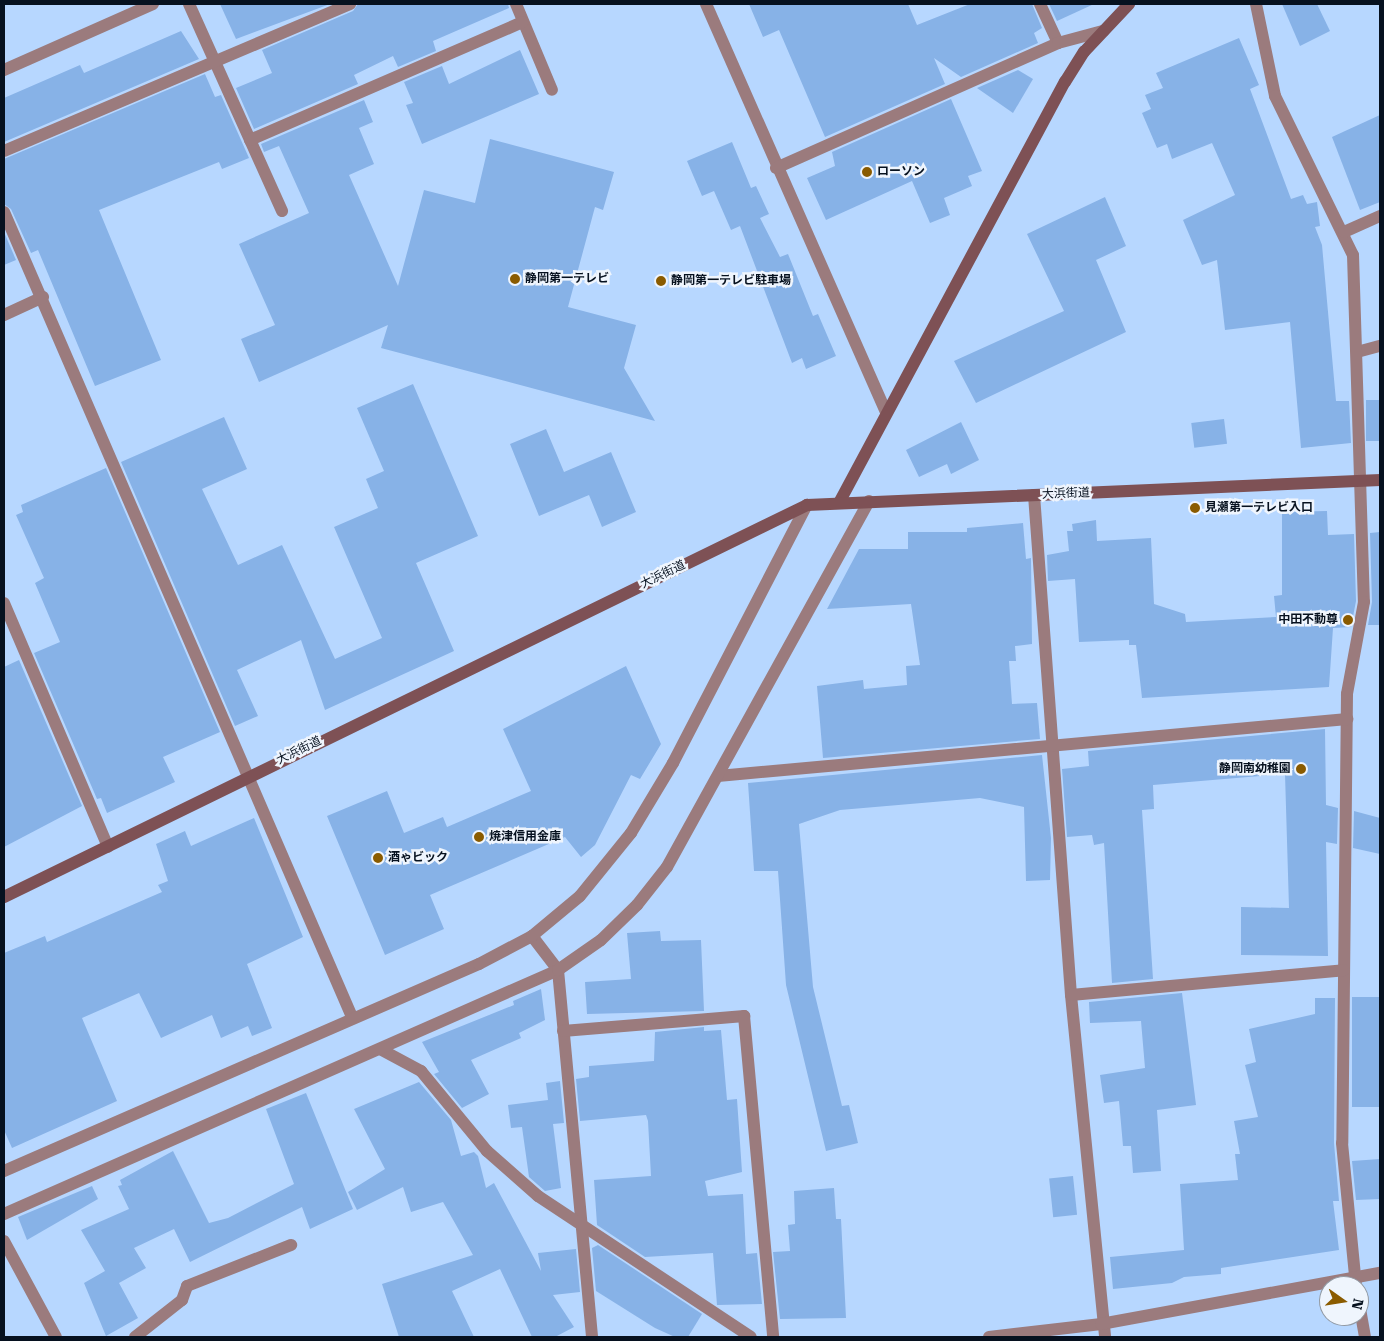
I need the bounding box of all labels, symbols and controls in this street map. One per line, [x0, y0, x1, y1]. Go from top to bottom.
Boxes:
place label: ローソン [877, 165, 925, 179]
marker: ローソン [861, 166, 873, 178]
place label: 静岡第一テレビ [525, 272, 609, 286]
marker: 静岡第一テレビ [509, 273, 521, 285]
place label: 静岡第一テレビ駐車場 [671, 274, 791, 288]
marker: 静岡第一テレビ駐車場 [655, 275, 667, 287]
street label: 大浜街道 [1042, 486, 1090, 502]
place label: 見瀬第一テレビ入口 [1205, 501, 1313, 515]
marker: 見瀬第一テレビ入口 [1189, 502, 1201, 514]
street label: 大浜街道 [638, 558, 688, 592]
place label: 中田不動尊 [1278, 613, 1338, 627]
marker: 中田不動尊 [1342, 614, 1354, 626]
street label: 大浜街道 [274, 734, 324, 768]
place label: 静岡南幼稚園 [1219, 762, 1291, 776]
marker: 静岡南幼稚園 [1295, 763, 1307, 775]
place label: 焼津信用金庫 [489, 830, 561, 844]
marker: 焼津信用金庫 [473, 831, 485, 843]
place label: 酒ゃビック [388, 851, 448, 865]
marker: 酒ゃビック [372, 852, 384, 864]
north arrow [1319, 1276, 1369, 1326]
text: N [1349, 1297, 1367, 1311]

